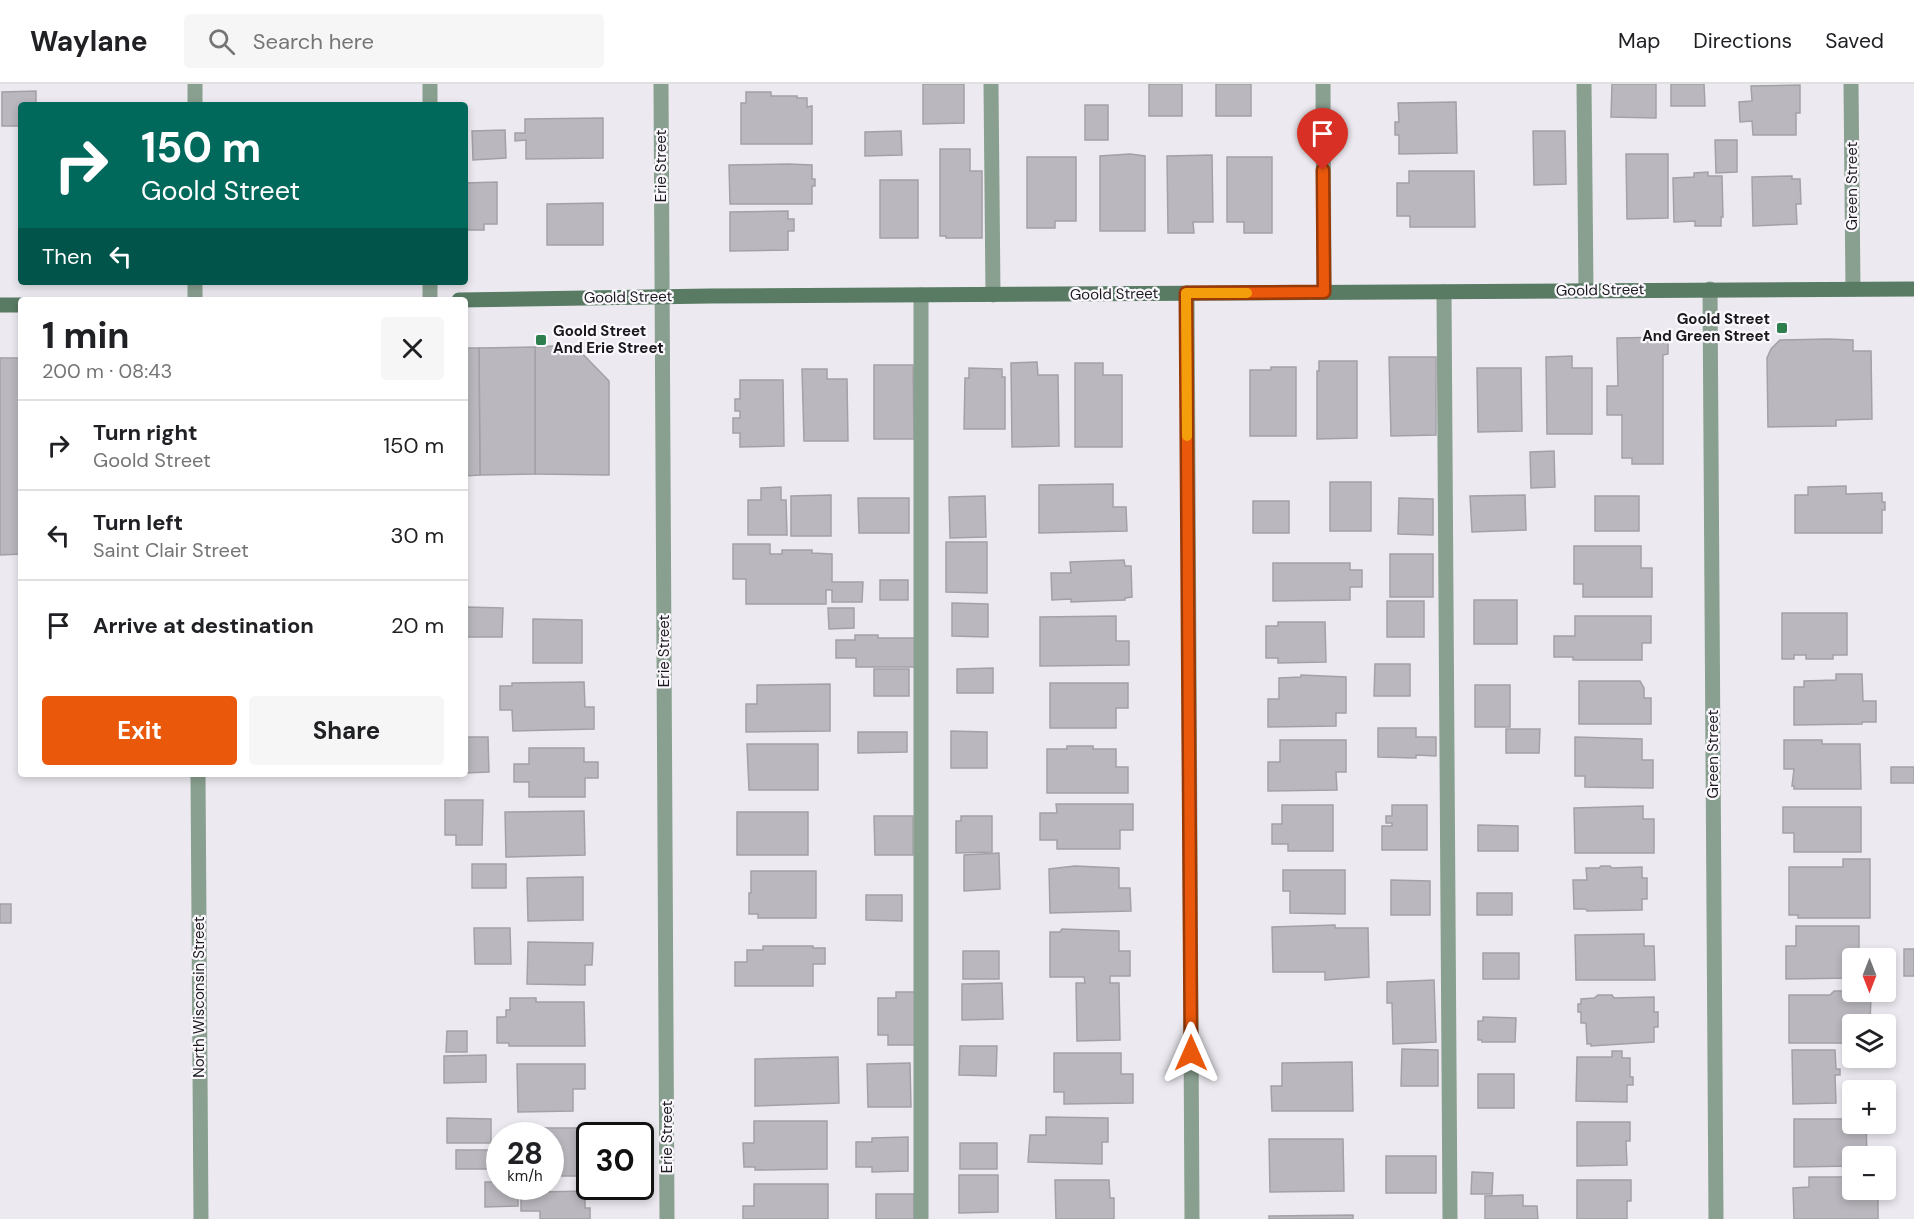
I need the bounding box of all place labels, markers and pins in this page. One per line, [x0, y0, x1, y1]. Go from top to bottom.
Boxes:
pin [1297, 108, 1348, 170]
place label: Goold Street And Green Street [1642, 309, 1770, 346]
place label: Goold Street And Erie Street [553, 321, 664, 358]
marker: Goold Street And Green Street [1775, 321, 1789, 335]
marker: Goold Street And Erie Street [534, 333, 548, 347]

